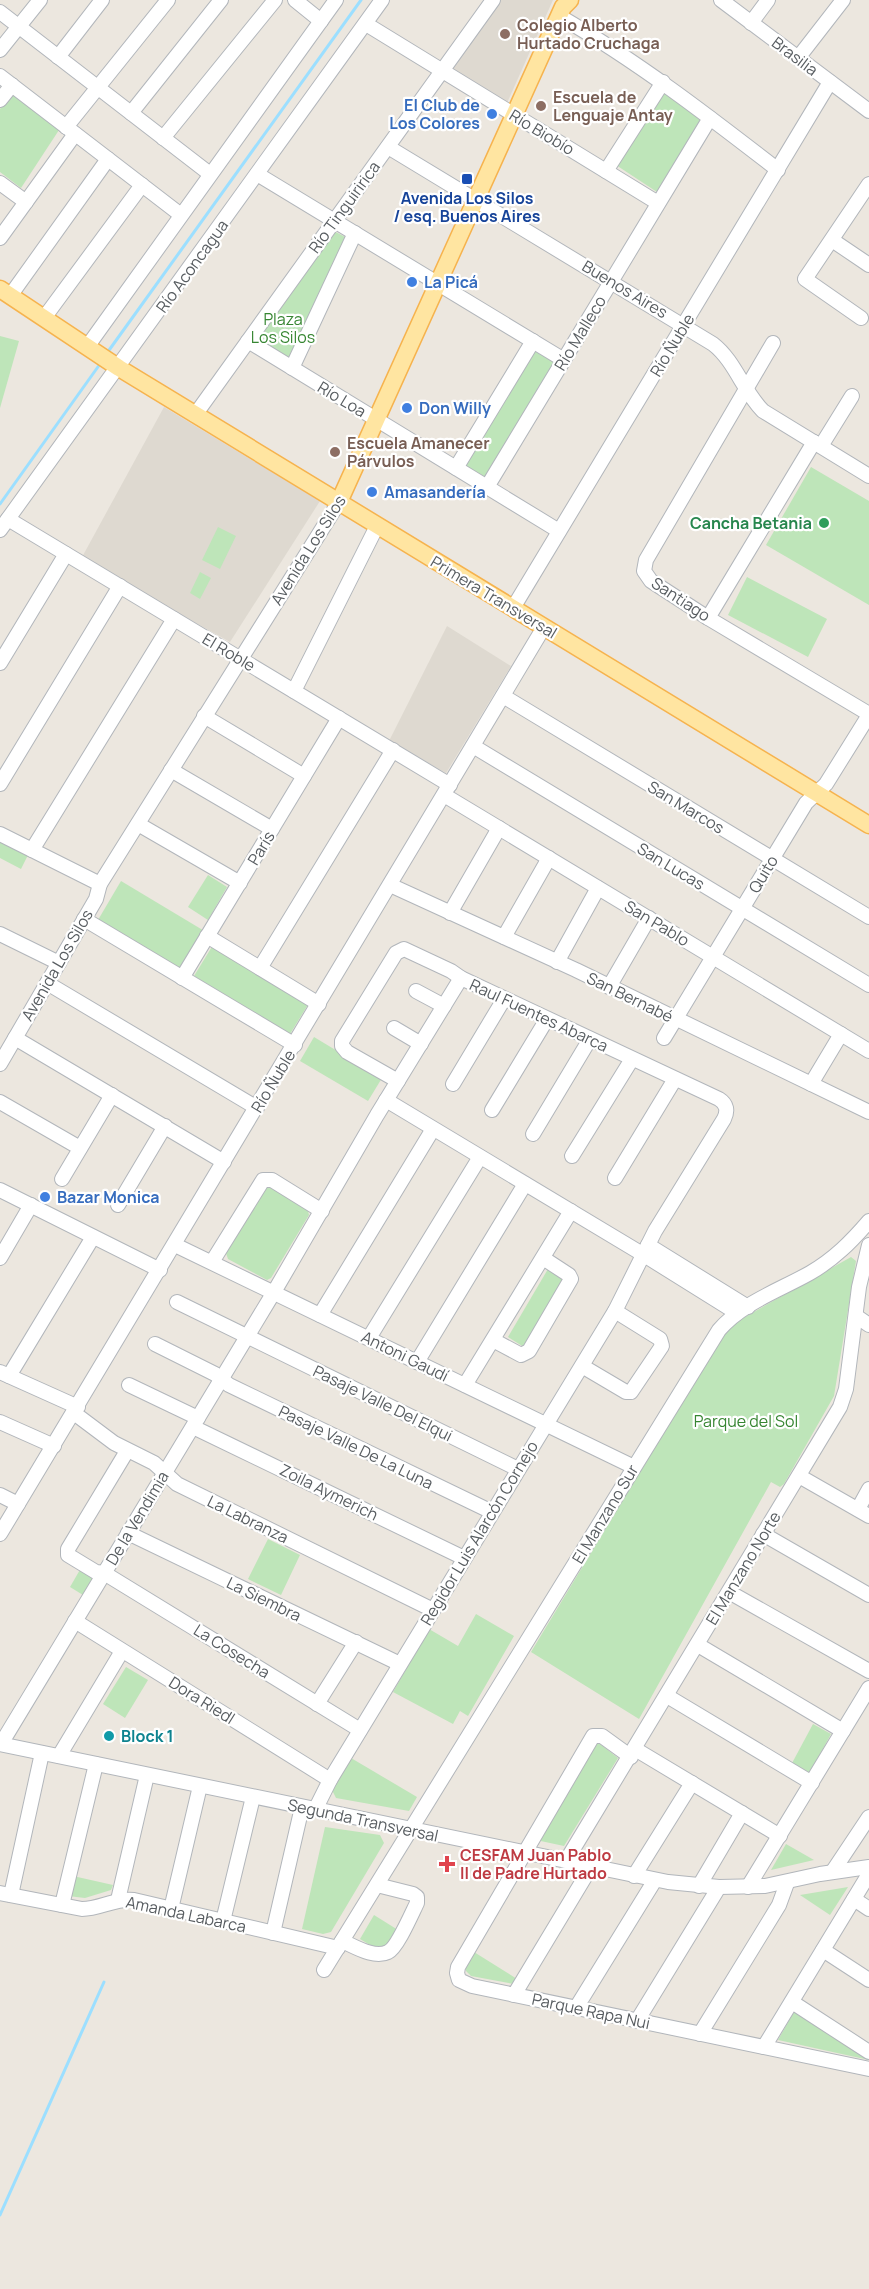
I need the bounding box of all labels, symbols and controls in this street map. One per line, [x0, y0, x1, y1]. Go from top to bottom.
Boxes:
place label: Colegio Alberto Hurtado Cruchaga [517, 14, 660, 54]
marker: Colegio Alberto Hurtado Cruchaga [498, 27, 512, 41]
street label: Brasilia [767, 31, 823, 81]
place label: Escuela de Lenguaje Antay [553, 86, 673, 126]
place label: El Club de Los Colores [389, 94, 480, 134]
marker: Escuela de Lenguaje Antay [534, 99, 548, 113]
street label: Río Biobío [505, 104, 579, 160]
marker: El Club de Los Colores [485, 107, 499, 121]
street label: Río Tinguiririca [303, 157, 385, 257]
marker: Avenida Los Silos / esq. Buenos Aires [460, 172, 474, 186]
place label: Avenida Los Silos / esq. Buenos Aires [393, 187, 541, 227]
street label: Río Aconcagua [151, 215, 233, 317]
street label: Buenos Aires [578, 255, 672, 323]
place label: La Picá [424, 271, 478, 293]
marker: La Picá [405, 275, 419, 289]
street label: Río Malleco [549, 291, 611, 375]
park label: Plaza Los Silos [251, 308, 315, 348]
street label: Río Ñuble [645, 310, 699, 380]
street label: Río Loa [314, 376, 370, 422]
place label: Don Willy [419, 397, 491, 419]
marker: Don Willy [400, 401, 414, 415]
place label: Escuela Amanecer Párvulos [347, 432, 490, 472]
marker: Escuela Amanecer Párvulos [328, 445, 342, 459]
place label: Amasandería [384, 481, 486, 503]
marker: Amasandería [365, 485, 379, 499]
street label: Avenida Los Silos [265, 491, 351, 609]
place label: Cancha Betania [690, 512, 812, 534]
marker: Cancha Betania [817, 516, 831, 530]
street label: Primera Transversal [427, 551, 561, 643]
street label: Santiago [647, 572, 715, 626]
street label: El Roble [198, 628, 260, 676]
street label: San Marcos [644, 775, 728, 839]
street label: París [242, 827, 280, 869]
street label: San Lucas [633, 837, 709, 895]
street label: Quito [743, 851, 783, 897]
street label: San Pablo [620, 895, 694, 951]
street label: Avenida Los Silos [16, 905, 98, 1025]
street label: San Bernabé [583, 967, 677, 1027]
street label: Raul Fuentes Abarca [466, 973, 612, 1057]
street label: Río Ñuble [246, 1046, 300, 1116]
place label: Bazar Monica [57, 1186, 160, 1208]
marker: Bazar Monica [38, 1190, 52, 1204]
street label: Antoni Gaudí [358, 1325, 453, 1387]
street label: Pasaje Valle Del Elqui [310, 1360, 456, 1446]
street label: Pasaje Valle De La Luna [275, 1400, 437, 1494]
park label: Parque del Sol [694, 1410, 798, 1432]
street label: Regidor Luis Alarcón Cornejo [415, 1437, 543, 1629]
street label: Zoila Aymerich [276, 1459, 382, 1525]
street label: El Manzano Sur [567, 1460, 643, 1568]
street label: De la Vendimia [100, 1467, 174, 1569]
street label: La Labranza [204, 1490, 292, 1548]
street label: El Manzano Norte [700, 1507, 786, 1629]
street label: La Siembra [223, 1572, 305, 1626]
street label: La Cosecha [190, 1619, 274, 1683]
street label: Dora Riedl [165, 1671, 239, 1729]
place label: Block 1 [121, 1725, 174, 1747]
marker: Block 1 [102, 1729, 116, 1743]
street label: Segunda Transversal [286, 1793, 440, 1847]
place label: CESFAM Juan Pablo II de Padre Hurtado [460, 1844, 611, 1884]
marker: CESFAM Juan Pablo II de Padre Hurtado [438, 1855, 456, 1873]
street label: Amanda Labarca [124, 1891, 248, 1937]
street label: Parque Rapa Nui [530, 1988, 652, 2034]

